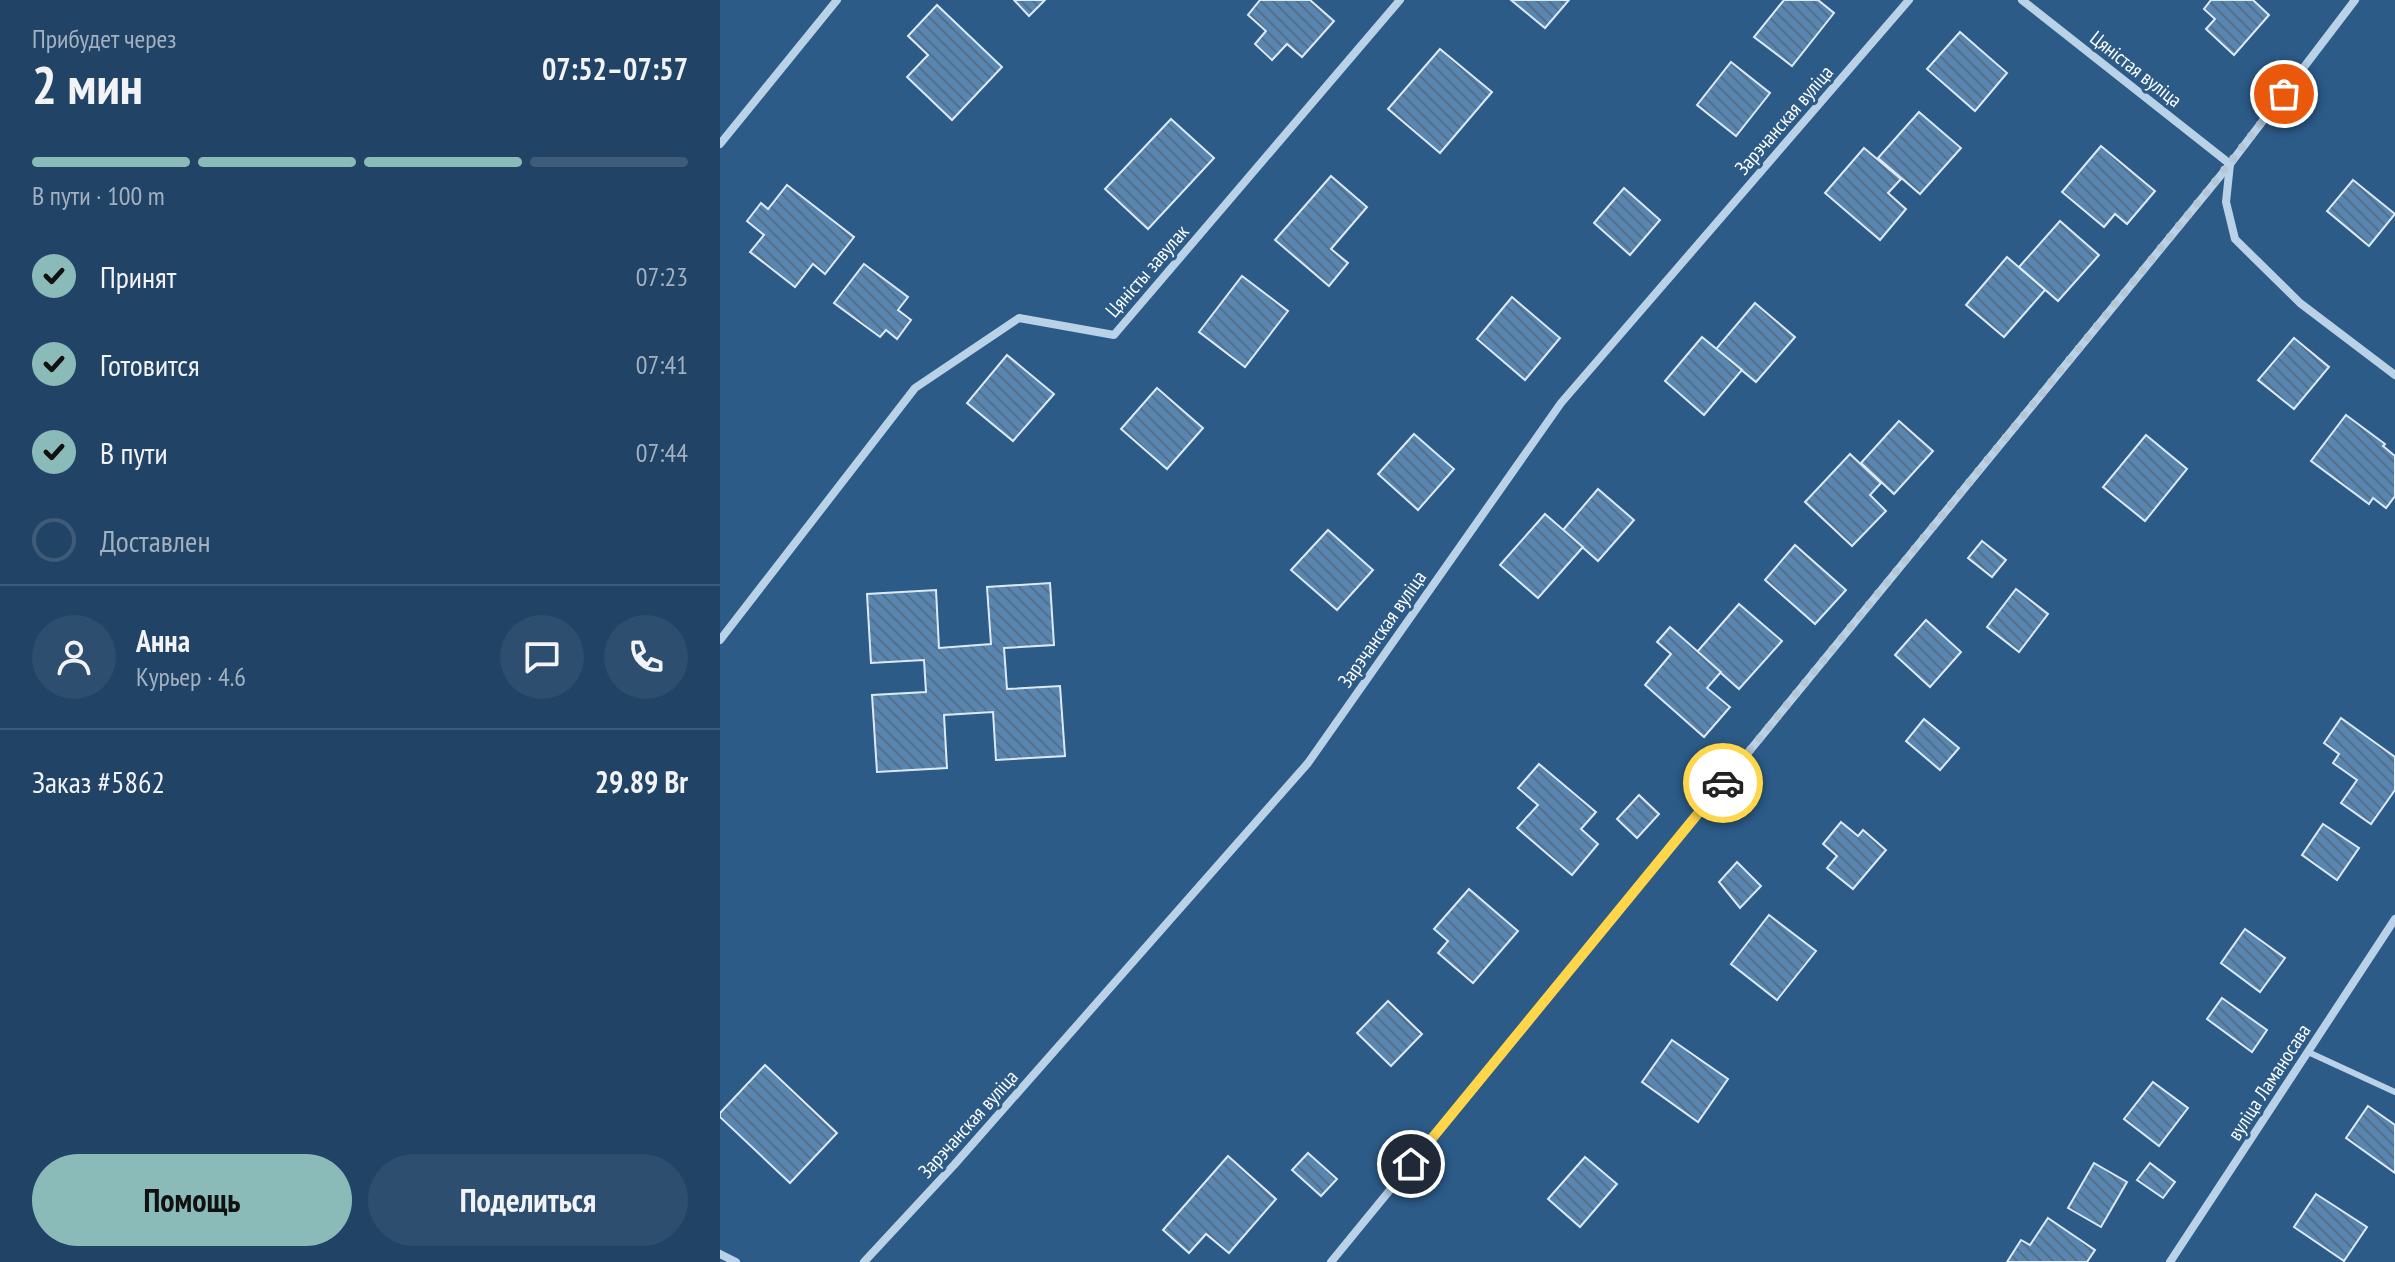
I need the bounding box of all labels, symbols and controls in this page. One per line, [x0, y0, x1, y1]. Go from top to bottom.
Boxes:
text: Прибудет через [32, 22, 176, 55]
street label: Цяністая вуліца [2085, 25, 2187, 113]
text: 07:52–07:57 [542, 49, 688, 88]
text: 2 мин [32, 51, 143, 118]
street label: Зарэчанская вуліца [1729, 60, 1839, 180]
pin [2250, 60, 2318, 128]
icon: bag [2262, 72, 2306, 116]
text: В пути · 100 m [32, 179, 165, 212]
street label: Цяністы завулак [1100, 219, 1194, 323]
icon: check [32, 254, 76, 298]
text: Принят [100, 257, 176, 296]
text: 07:23 [636, 260, 688, 293]
icon: check [32, 342, 76, 386]
text: Готовится [100, 345, 200, 384]
text: 07:41 [636, 348, 688, 381]
icon: check [32, 430, 76, 474]
text: В пути [100, 433, 168, 472]
text: 07:44 [636, 436, 688, 469]
text: Доставлен [100, 521, 210, 560]
street label: Зарэчанская вуліца [1332, 565, 1432, 693]
button: person [32, 615, 116, 699]
button: chat [500, 615, 584, 699]
button: phone [604, 615, 688, 699]
text: Анна [136, 621, 190, 660]
text: Курьер · 4.6 [136, 660, 246, 693]
courier [1683, 743, 1763, 823]
icon: car [1701, 761, 1745, 805]
text: Заказ #5862 [32, 762, 165, 801]
text: 29.89 Br [595, 762, 688, 801]
street label: вуліца Ламаносава [2222, 1019, 2316, 1145]
street label: Зарэчанская вуліца [913, 1064, 1023, 1184]
pin [1377, 1130, 1445, 1198]
icon: home [1389, 1142, 1433, 1186]
button: Помощь [32, 1154, 352, 1246]
button: Поделиться [368, 1154, 688, 1246]

